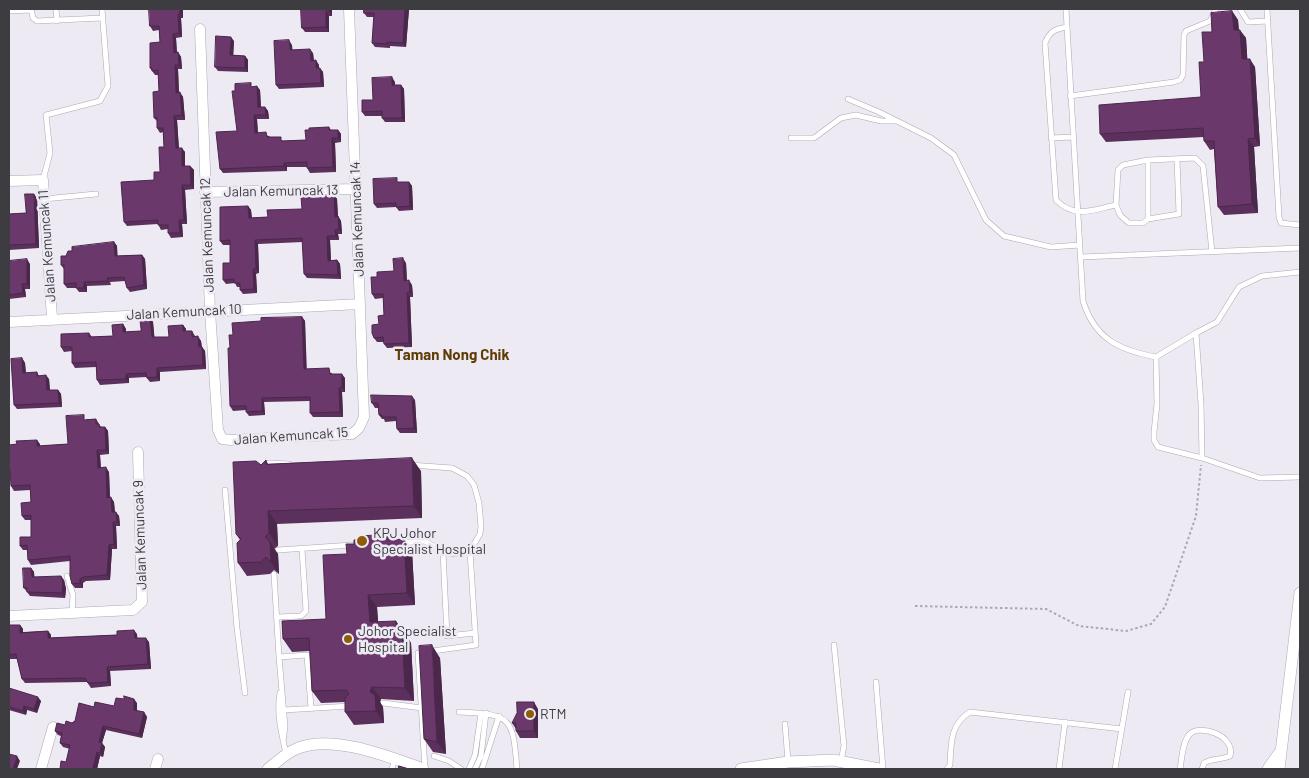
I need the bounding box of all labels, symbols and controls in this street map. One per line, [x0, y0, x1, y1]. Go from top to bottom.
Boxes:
street label: Jalan Kemuncak 14 [347, 161, 367, 277]
street label: Jalan Kemuncak 12 [197, 177, 217, 293]
street label: Jalan Kemuncak 13 [224, 182, 338, 200]
street label: Jalan Kemuncak 11 [35, 189, 59, 303]
street label: Jalan Kemuncak 10 [126, 301, 242, 323]
district label: Taman Nong Chik [395, 346, 509, 364]
street label: Jalan Kemuncak 15 [233, 424, 349, 448]
street label: Jalan Kemuncak 9 [130, 480, 150, 590]
place label: KPJ Johor Specialist Hospital [373, 525, 486, 558]
marker: KPJ Johor Specialist Hospital [355, 534, 369, 548]
place label: Johor Specialist Hospital [358, 623, 457, 656]
marker: Johor Specialist Hospital [342, 633, 354, 645]
place label: RTM [540, 706, 567, 722]
marker: RTM [524, 708, 536, 720]

